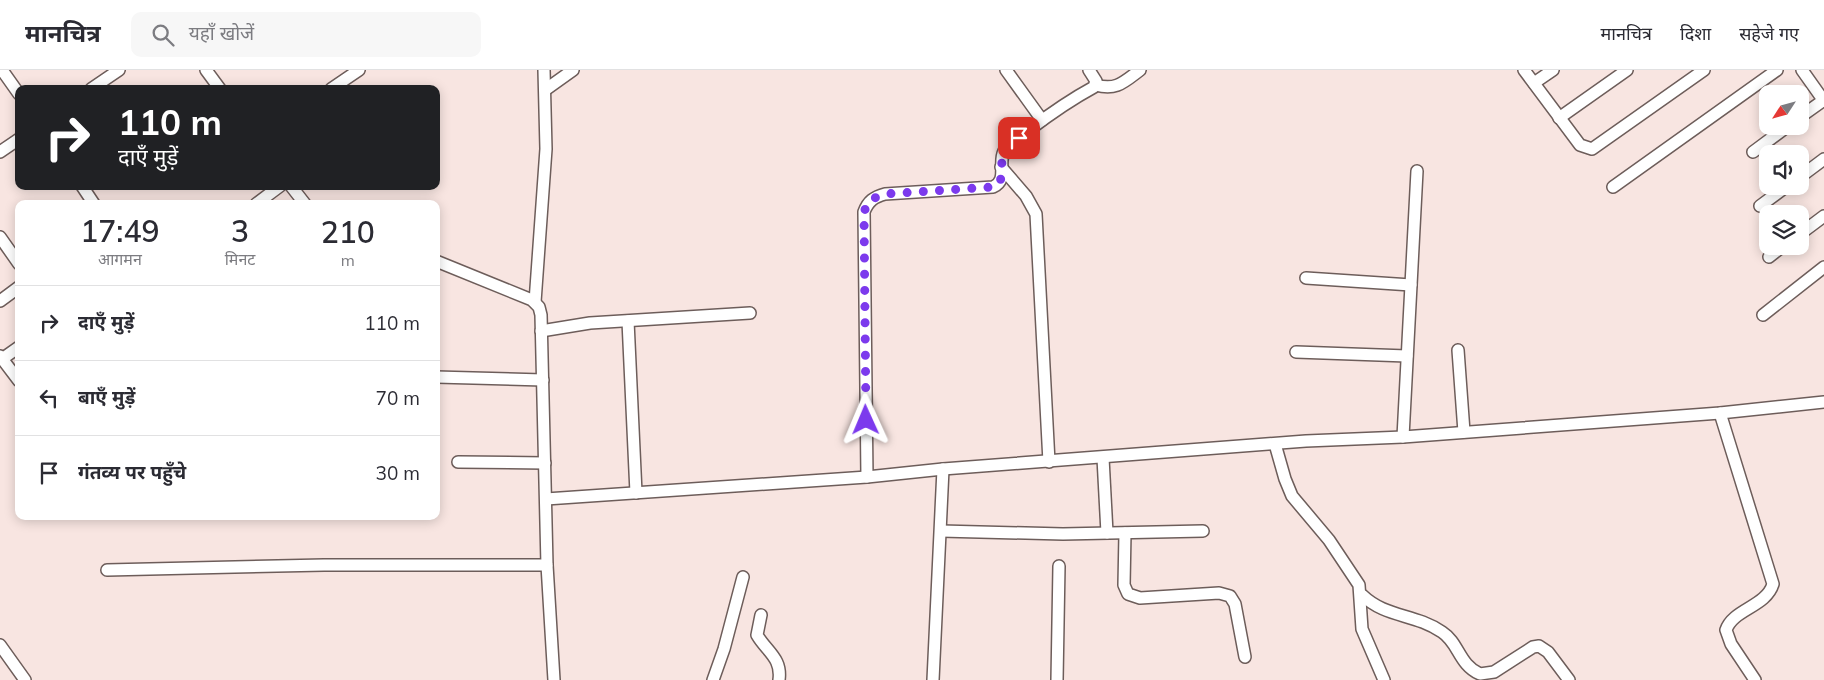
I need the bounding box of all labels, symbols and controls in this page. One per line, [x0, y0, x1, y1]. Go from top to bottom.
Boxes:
search box [131, 12, 481, 57]
text: मानचित्र [25, 18, 101, 48]
icon: search [149, 21, 177, 49]
text: यहाँ खोजें [189, 21, 254, 45]
text: मानचित्र [1601, 22, 1652, 45]
text: दिशा [1680, 22, 1711, 45]
text: सहेजे गए [1739, 22, 1799, 45]
north arrow [1759, 85, 1809, 135]
map controls [1759, 85, 1809, 255]
text: 110 m [118, 100, 222, 144]
icon: right [35, 105, 100, 170]
pin [998, 117, 1040, 159]
icon: arrive [1005, 124, 1033, 152]
text: दाएँ मुड़ें [118, 143, 178, 171]
button: sound [1759, 145, 1809, 195]
button: layers [1759, 205, 1809, 255]
text: 17:49 [80, 212, 159, 250]
text: 3 [231, 212, 249, 250]
text: 210 [321, 213, 375, 251]
text: आगमन [98, 249, 142, 269]
text: मिनट [225, 249, 255, 269]
text: m [341, 250, 355, 270]
icon: right [35, 309, 63, 337]
text: दाएँ मुड़ें [78, 310, 134, 334]
text: 110 m [364, 311, 420, 335]
icon: left [35, 384, 63, 412]
text: बाएँ मुड़ें [78, 385, 135, 409]
text: 70 m [376, 386, 420, 410]
position arrow [839, 393, 891, 445]
icon: arrive [35, 459, 63, 487]
text: गंतव्य पर पहुँचे [78, 460, 186, 484]
text: 30 m [376, 461, 420, 485]

